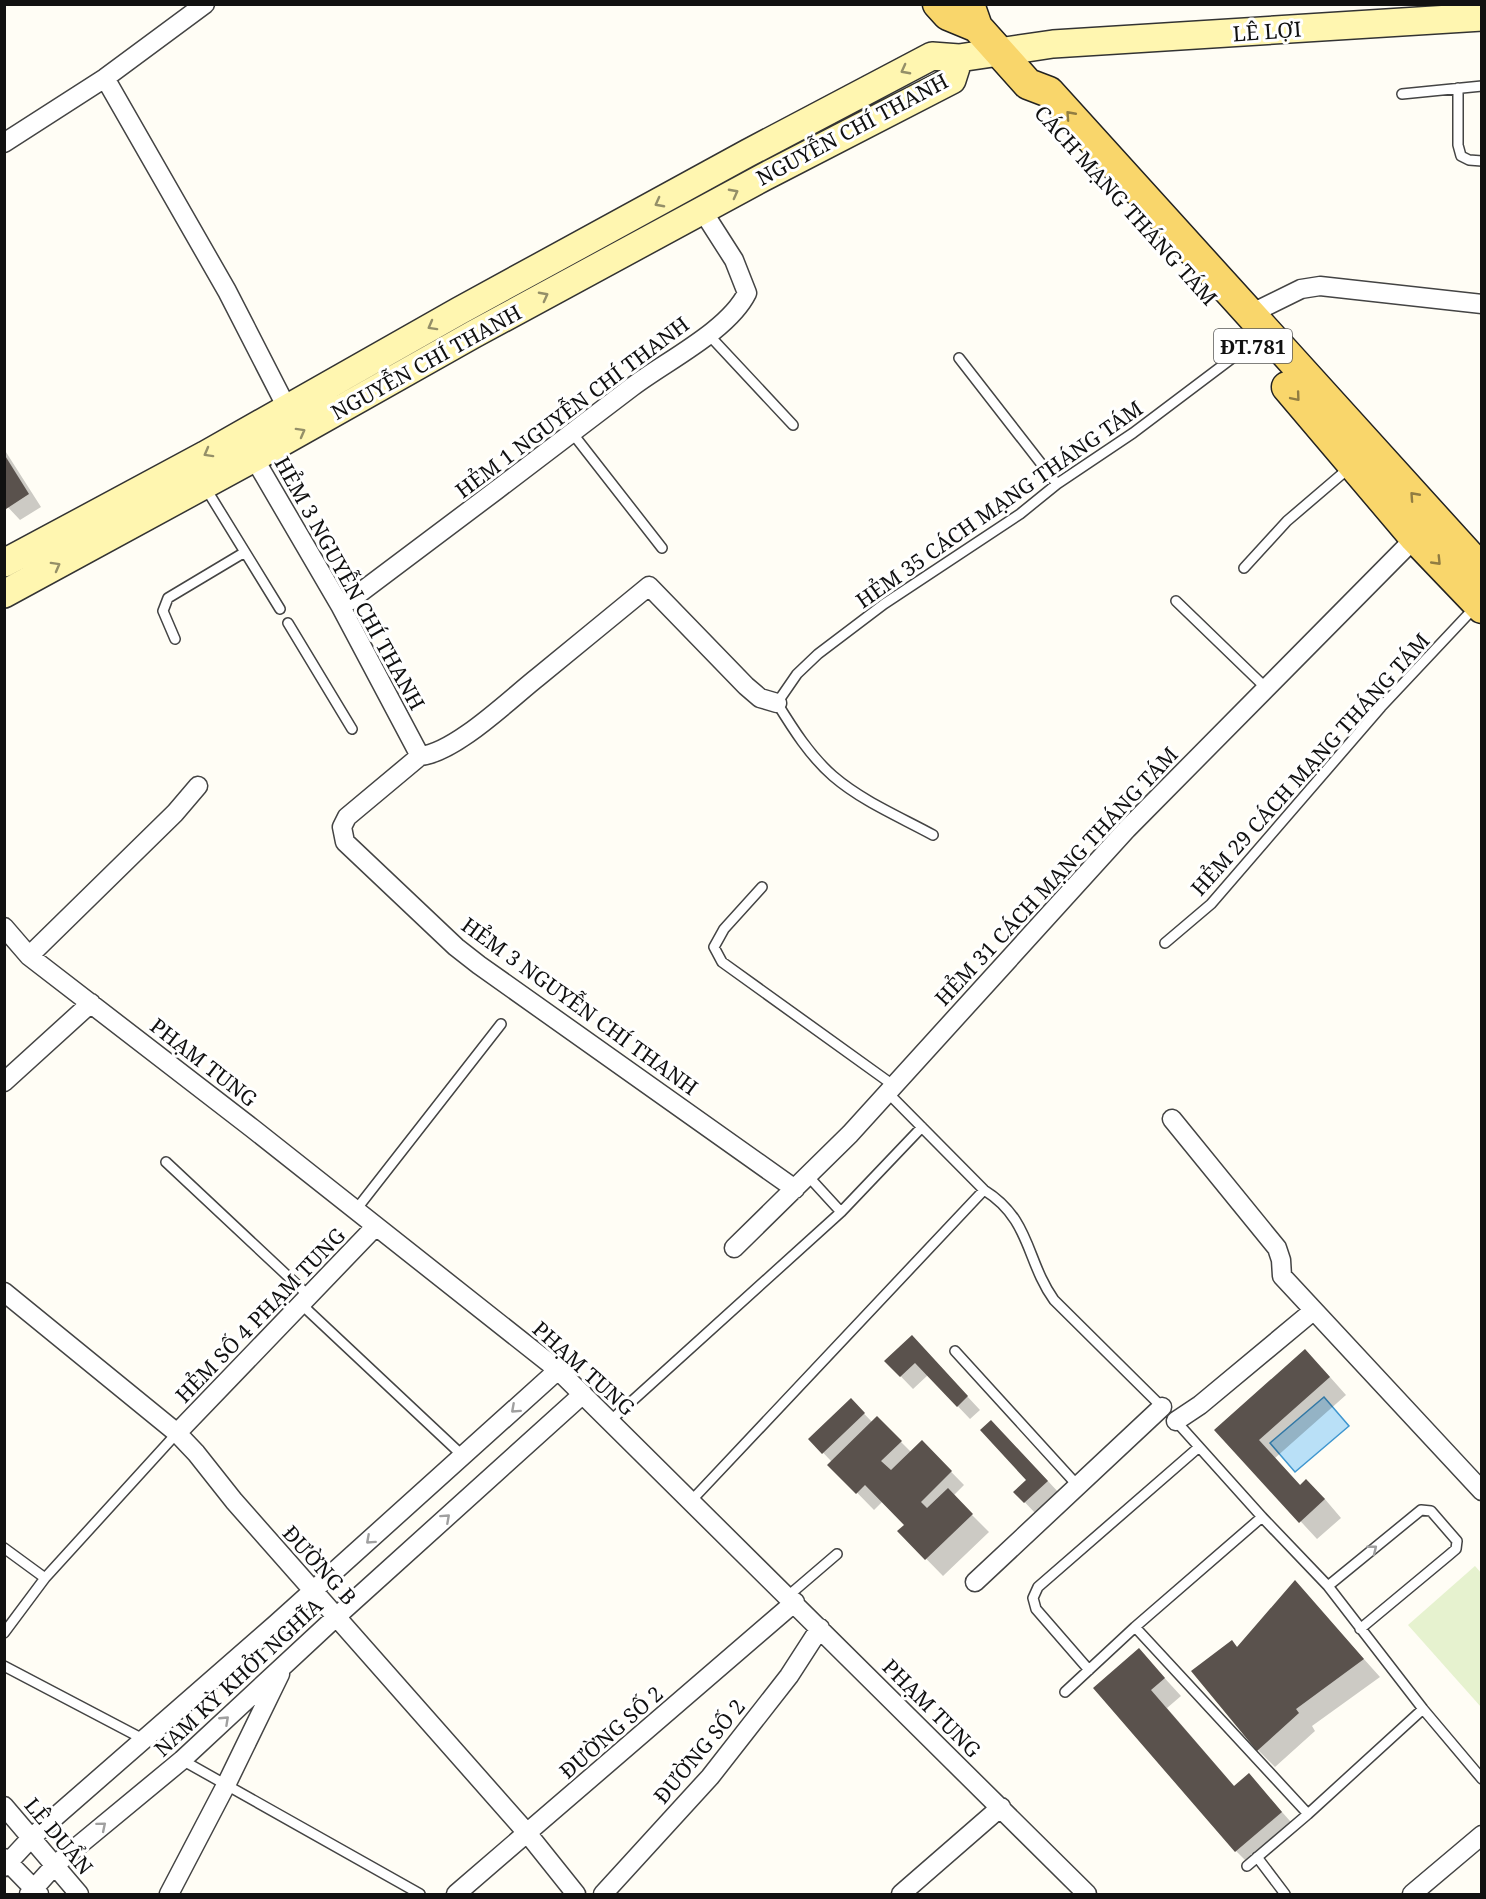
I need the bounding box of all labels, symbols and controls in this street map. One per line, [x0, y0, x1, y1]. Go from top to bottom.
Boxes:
street label: LÊ LỢI [1232, 15, 1302, 47]
one-way arrow [900, 63, 911, 75]
street label: NGUYỄN CHÍ THANH [751, 66, 953, 191]
street label: CÁCH MẠNG THÁNG TÁM [1029, 99, 1223, 311]
one-way arrow [1066, 112, 1077, 122]
one-way arrow [728, 189, 738, 200]
one-way arrow [655, 196, 665, 207]
one-way arrow [538, 292, 548, 303]
street label: NGUYỄN CHÍ THANH [325, 297, 526, 426]
street label: HẺM 1 NGUYỄN CHÍ THANH [449, 309, 694, 504]
one-way arrow [428, 319, 439, 330]
road number: ĐT.781 [1214, 329, 1292, 363]
one-way arrow [1289, 390, 1300, 401]
street label: HẺM 35 CÁCH MẠNG THÁNG TÁM [850, 394, 1148, 614]
one-way arrow [294, 427, 305, 439]
one-way arrow [204, 446, 214, 457]
street label: HẺM 3 NGUYỄN CHÍ THANH [269, 451, 432, 715]
one-way arrow [1410, 492, 1421, 503]
one-way arrow [1430, 554, 1441, 565]
one-way arrow [50, 562, 60, 573]
street label: HẺM 29 CÁCH MẠNG THÁNG TÁM [1184, 627, 1436, 901]
street label: HẺM 31 CÁCH MẠNG THÁNG TÁM [928, 741, 1184, 1011]
street label: HẺM 3 NGUYỄN CHÍ THANH [456, 910, 704, 1101]
street label: PHẠM TUNG [145, 1011, 263, 1113]
street label: HẺM SỐ 4 PHẠM TUNG [169, 1222, 351, 1408]
street label: PHẠM TUNG [527, 1315, 641, 1421]
one-way arrow [511, 1402, 522, 1413]
one-way arrow [439, 1514, 450, 1525]
street label: ĐƯỜNG B [277, 1519, 363, 1611]
one-way arrow [366, 1533, 377, 1544]
one-way arrow [1366, 1545, 1377, 1556]
street label: NAM KỲ KHỞI NGHĨA [148, 1592, 328, 1762]
street label: PHẠM TUNG [877, 1653, 987, 1763]
street label: ĐƯỜNG SỐ 2 [553, 1679, 669, 1785]
street label: ĐƯỜNG SỐ 2 [647, 1693, 751, 1809]
one-way arrow [218, 1716, 228, 1727]
street label: LÊ DUẨN [19, 1791, 100, 1880]
one-way arrow [95, 1822, 106, 1833]

